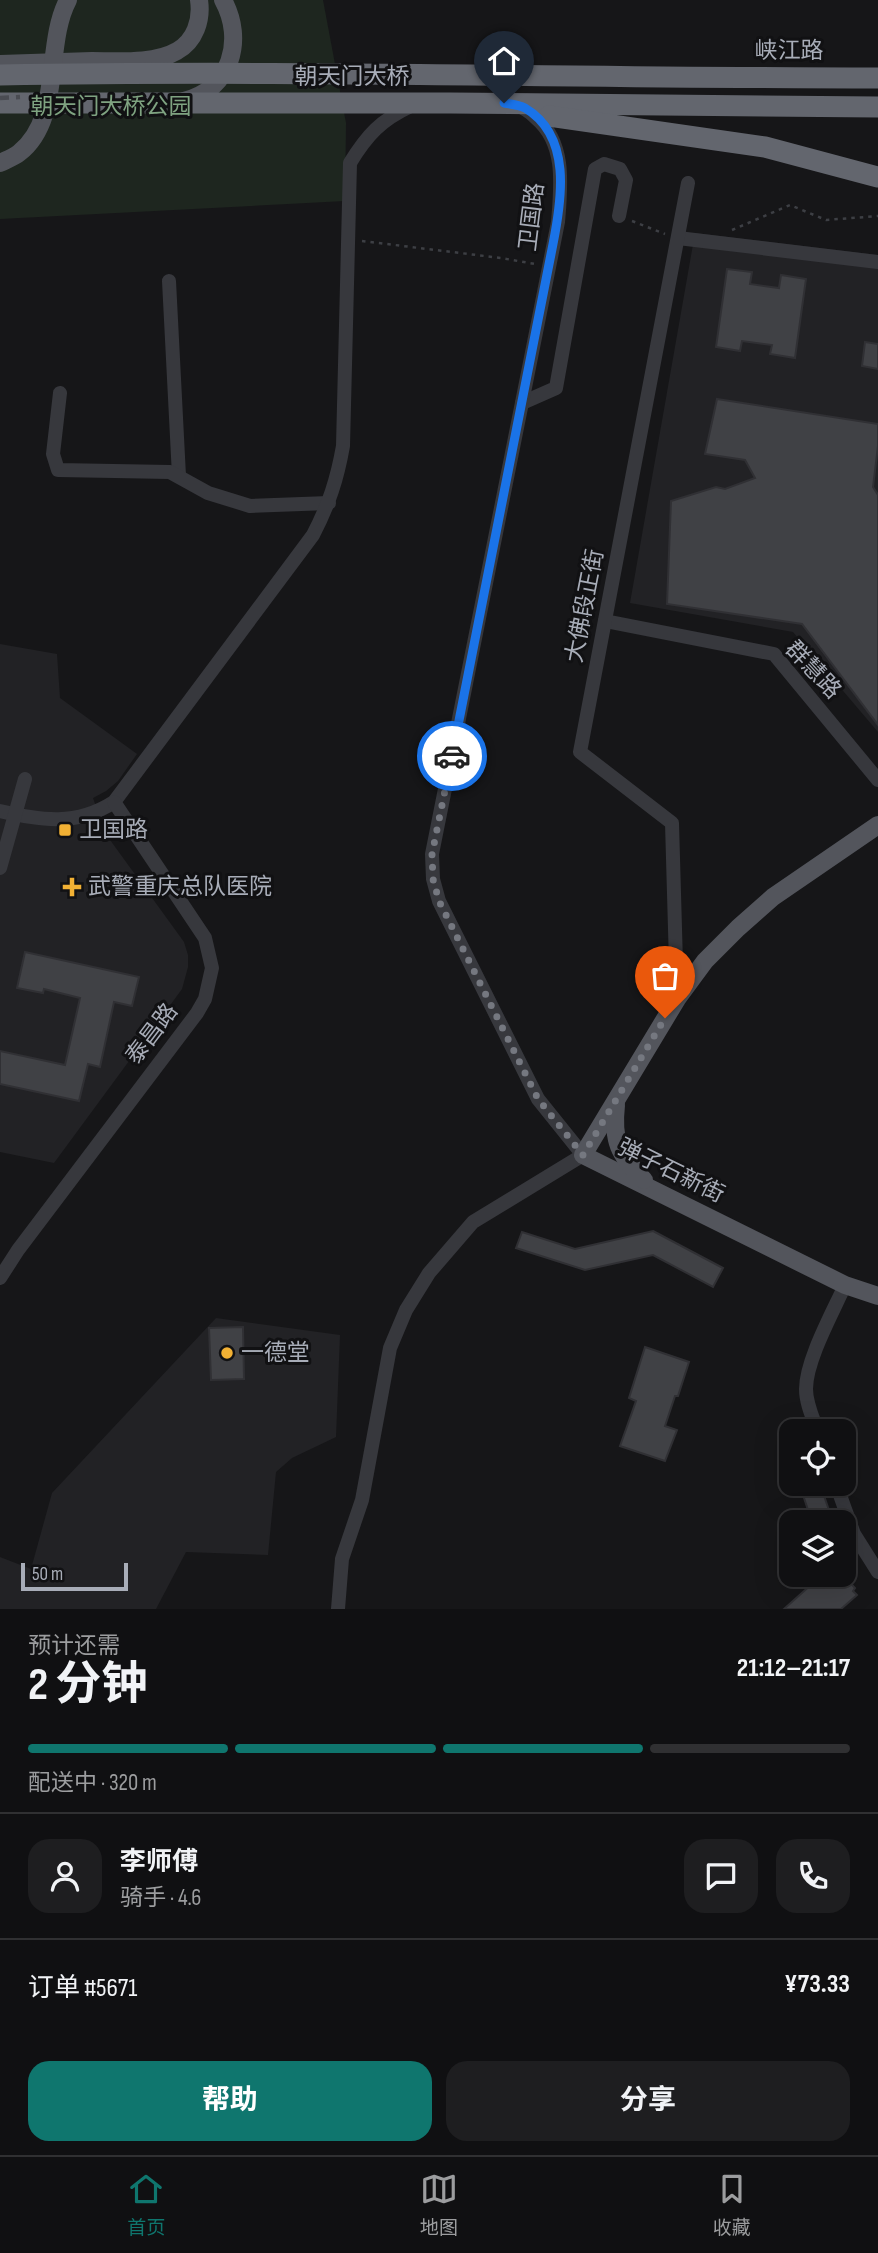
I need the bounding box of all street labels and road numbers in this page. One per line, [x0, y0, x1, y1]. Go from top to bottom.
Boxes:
street label: 峡江路 [755, 37, 824, 65]
street label: 朝天门大桥 [295, 63, 410, 91]
street label: 卫国路 [514, 181, 550, 253]
street label: 大佛段正街 [560, 547, 610, 665]
street label: 群慧路 [779, 635, 847, 705]
street label: 泰昌路 [120, 998, 184, 1070]
street label: 弹子石新街 [613, 1133, 729, 1209]

